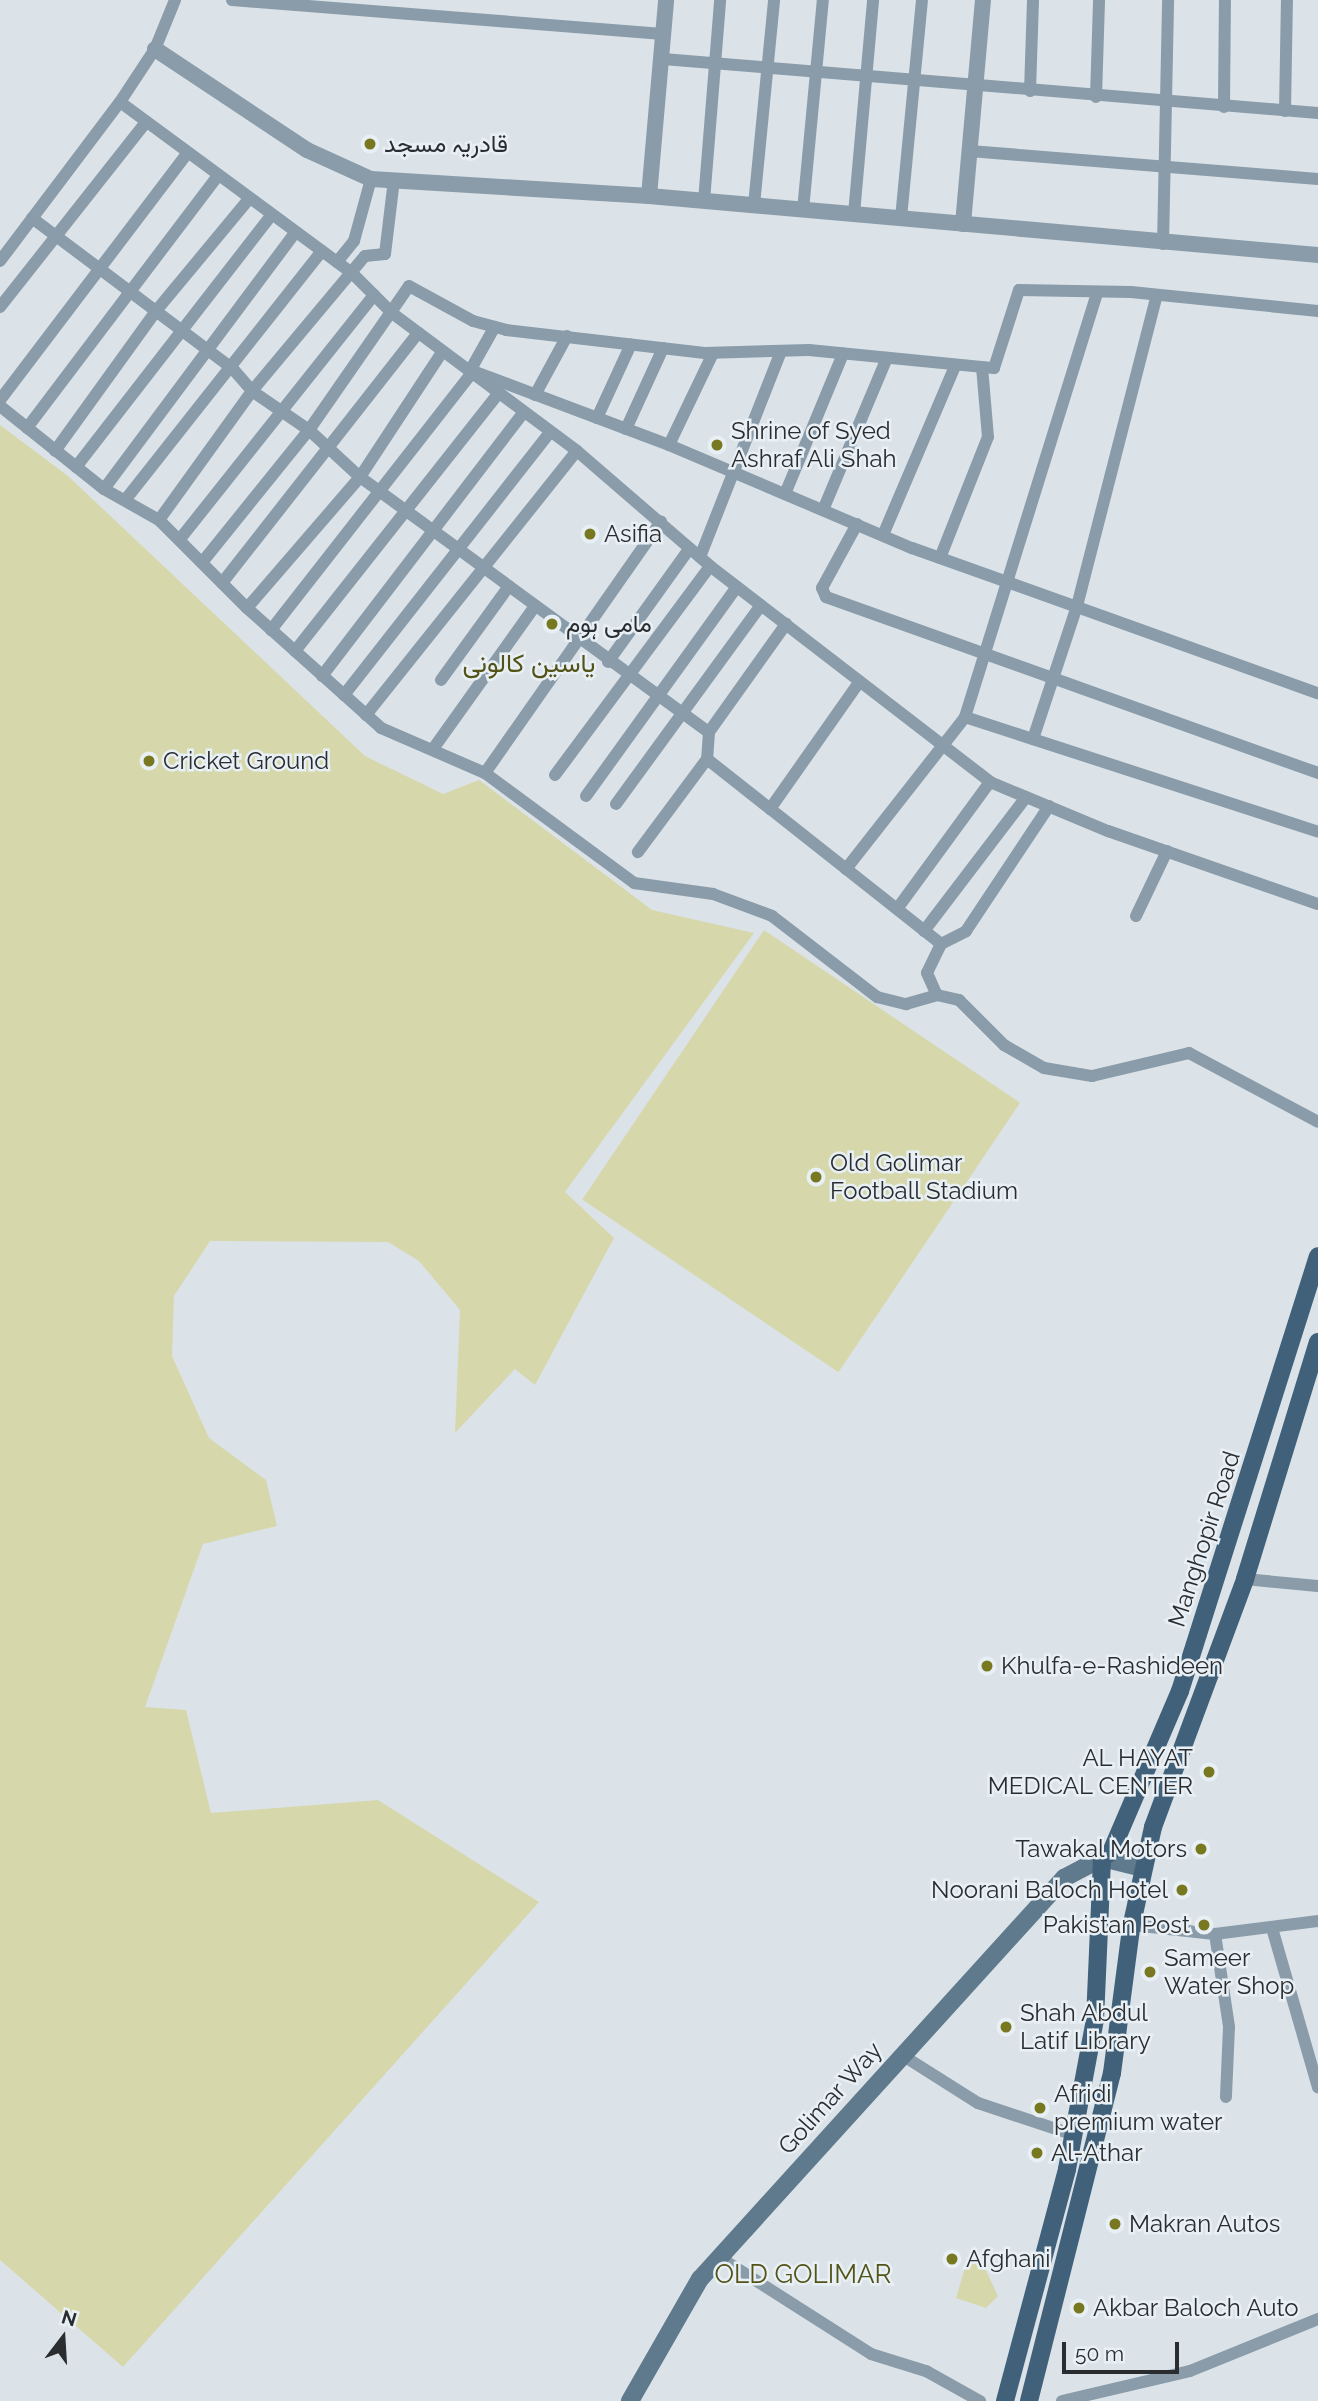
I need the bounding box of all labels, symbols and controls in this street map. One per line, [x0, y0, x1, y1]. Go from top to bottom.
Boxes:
place label: قادریہ مسجد [384, 130, 508, 158]
marker: قادریہ مسجد [362, 136, 378, 152]
place label: Shrine of Syed Ashraf Ali Shah [731, 417, 898, 473]
marker: Shrine of Syed Ashraf Ali Shah [709, 437, 725, 453]
place label: Asifia [604, 520, 662, 548]
marker: Asifia [582, 526, 598, 542]
place label: مامی ہوم [566, 610, 652, 638]
marker: مامی ہوم [544, 616, 560, 632]
district label: یاسین کالونی [463, 648, 595, 680]
place label: Cricket Ground [163, 747, 329, 775]
marker: Cricket Ground [141, 753, 157, 769]
place label: Old Golimar Football Stadium [830, 1149, 1019, 1205]
marker: Old Golimar Football Stadium [808, 1169, 824, 1185]
street label: Manghopir Road [1162, 1447, 1246, 1631]
place label: Khulfa-e-Rashideen [1001, 1652, 1223, 1680]
marker: Khulfa-e-Rashideen [979, 1658, 995, 1674]
place label: AL HAYAT MEDICAL CENTER [987, 1744, 1193, 1800]
marker: AL HAYAT MEDICAL CENTER [1199, 1762, 1219, 1782]
place label: Tawakal Motors [1014, 1835, 1187, 1863]
marker: Tawakal Motors [1193, 1841, 1209, 1857]
place label: Noorani Baloch Hotel [931, 1876, 1168, 1904]
marker: Noorani Baloch Hotel [1174, 1882, 1190, 1898]
place label: Pakistan Post [1043, 1911, 1190, 1939]
marker: Pakistan Post [1196, 1917, 1212, 1933]
place label: Sameer Water Shop [1164, 1944, 1295, 2000]
marker: Sameer Water Shop [1142, 1964, 1158, 1980]
place label: Shah Abdul Latif Library [1020, 1999, 1151, 2055]
marker: Shah Abdul Latif Library [998, 2019, 1014, 2035]
street label: Golimar Way [772, 2035, 888, 2161]
place label: Afridi premium water [1054, 2080, 1223, 2136]
marker: Afridi premium water [1032, 2100, 1048, 2116]
place label: Al-Athar [1051, 2139, 1143, 2167]
marker: Al-Athar [1029, 2145, 1045, 2161]
place label: Makran Autos [1129, 2210, 1281, 2238]
marker: Makran Autos [1107, 2216, 1123, 2232]
place label: Afghani [966, 2245, 1051, 2273]
marker: Afghani [944, 2251, 960, 2267]
district label: OLD GOLIMAR [705, 2259, 901, 2291]
place label: Akbar Baloch Auto [1093, 2294, 1300, 2322]
marker: Akbar Baloch Auto [1071, 2300, 1087, 2316]
north arrow [28, 2303, 98, 2373]
text: N [59, 2305, 79, 2331]
scale bar [1066, 2328, 1183, 2372]
text: 50 m [1075, 2341, 1124, 2366]

